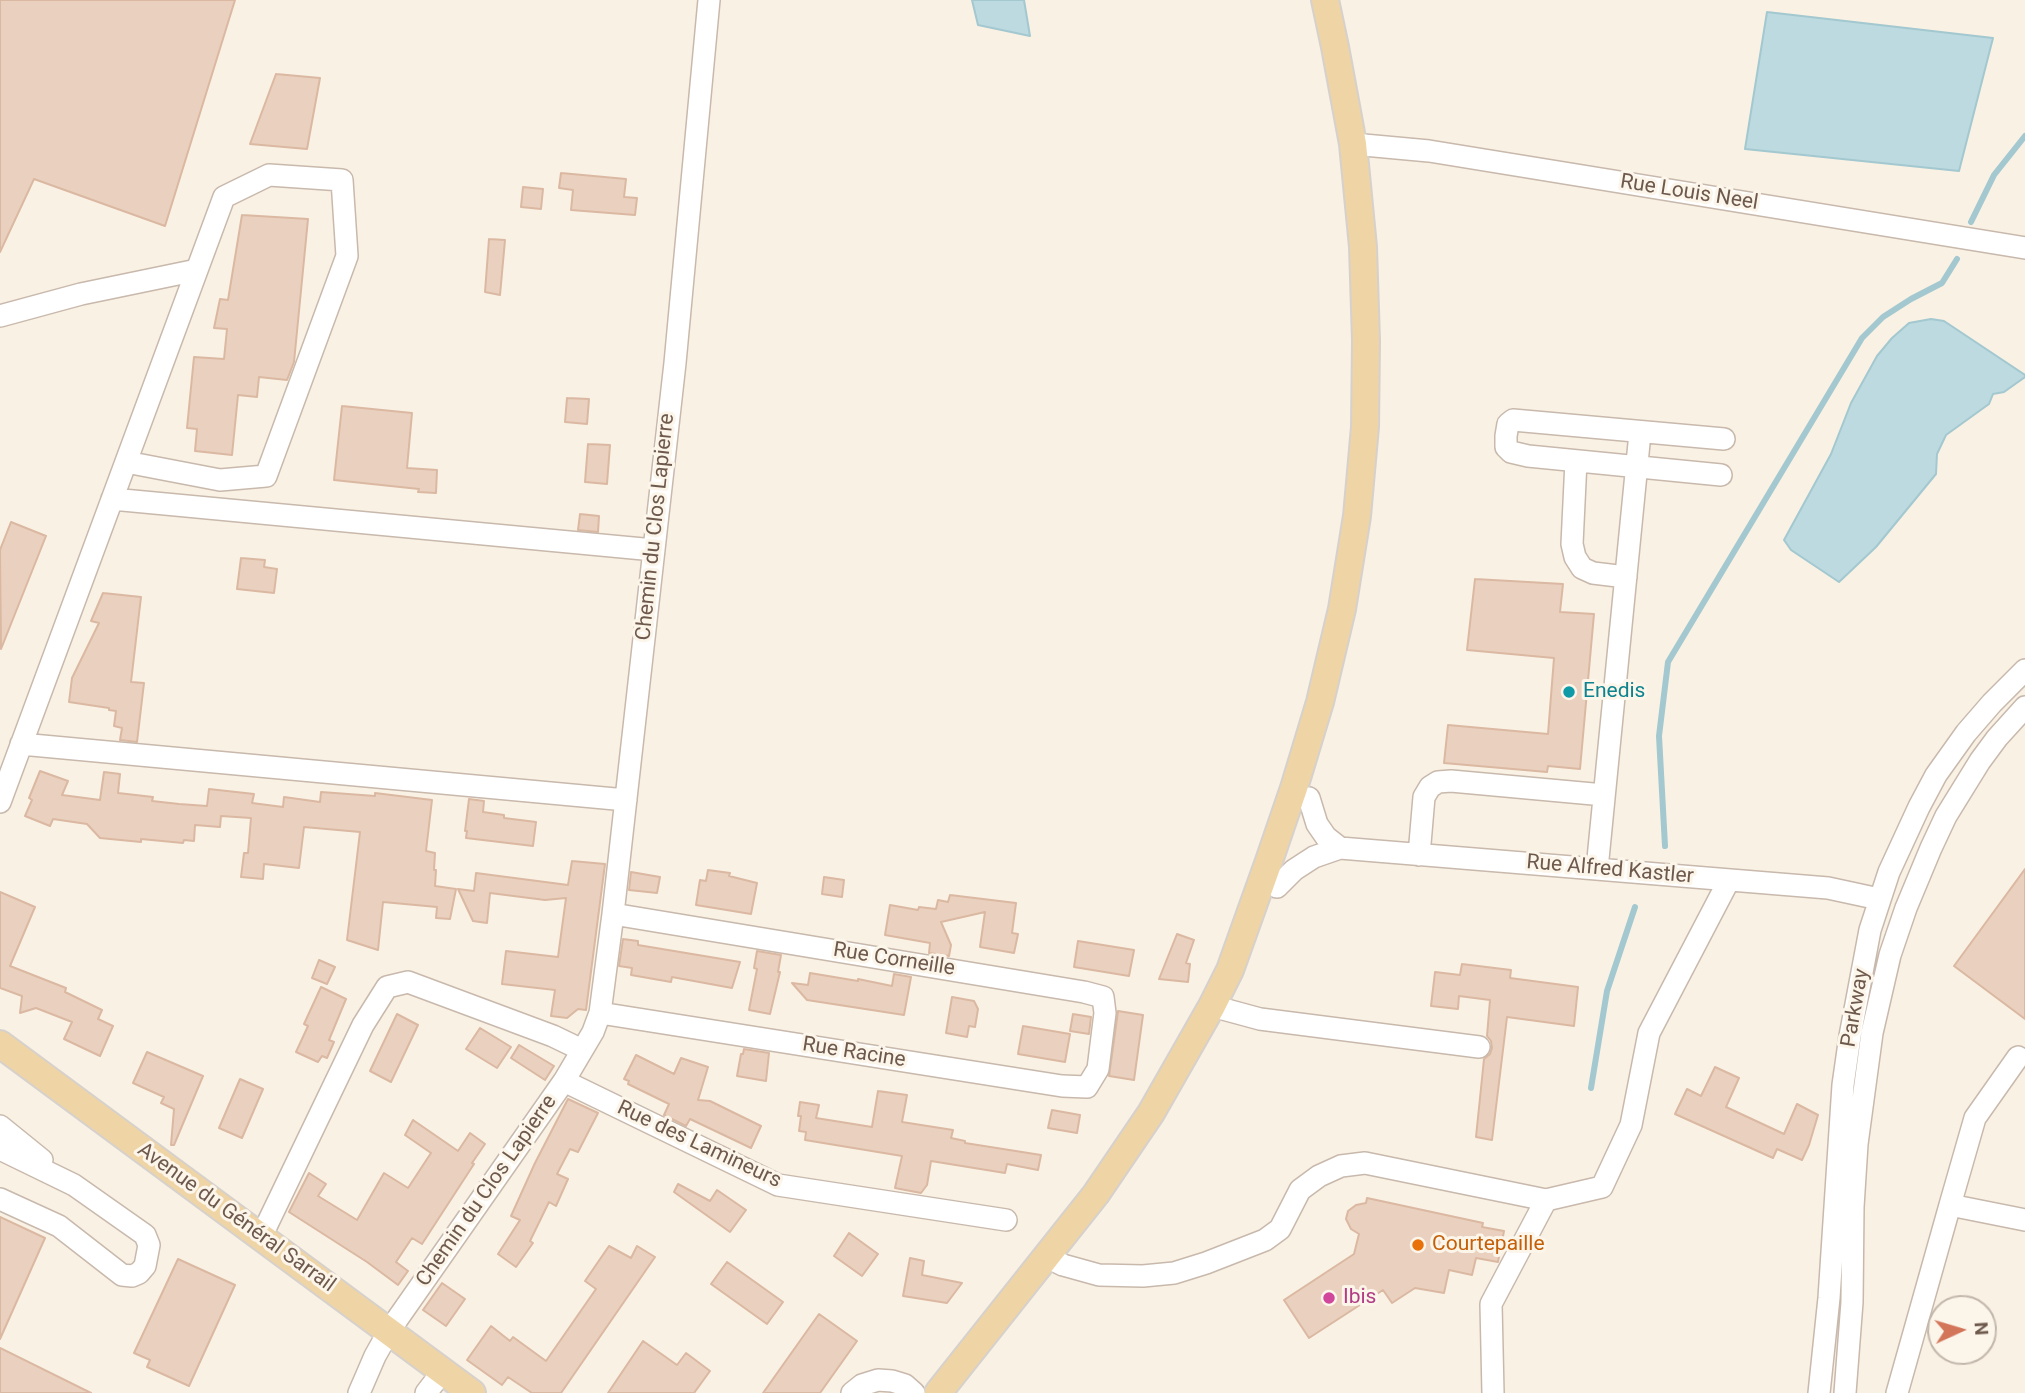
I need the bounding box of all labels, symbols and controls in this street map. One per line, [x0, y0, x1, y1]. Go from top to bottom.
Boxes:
street label: Rue Louis Neel [1618, 170, 1760, 216]
street label: Chemin du Clos Lapierre [632, 412, 680, 642]
place label: Enedis [1583, 679, 1645, 705]
marker: Enedis [1561, 684, 1577, 700]
street label: Rue Alfred Kastler [1525, 850, 1695, 890]
street label: Rue Corneille [831, 938, 957, 982]
street label: Parkway [1837, 967, 1875, 1049]
street label: Rue Racine [801, 1032, 907, 1074]
street label: Chemin du Clos Lapierre [411, 1090, 563, 1292]
street label: Rue des Lamineurs [613, 1096, 785, 1194]
street label: Avenue du Général Sarrail [132, 1138, 340, 1298]
place label: Courtepaille [1432, 1232, 1545, 1258]
marker: Courtepaille [1410, 1237, 1426, 1253]
place label: Ibis [1343, 1285, 1376, 1311]
marker: Ibis [1321, 1290, 1337, 1306]
north arrow [1927, 1295, 1997, 1365]
text: N [1970, 1321, 1993, 1336]

